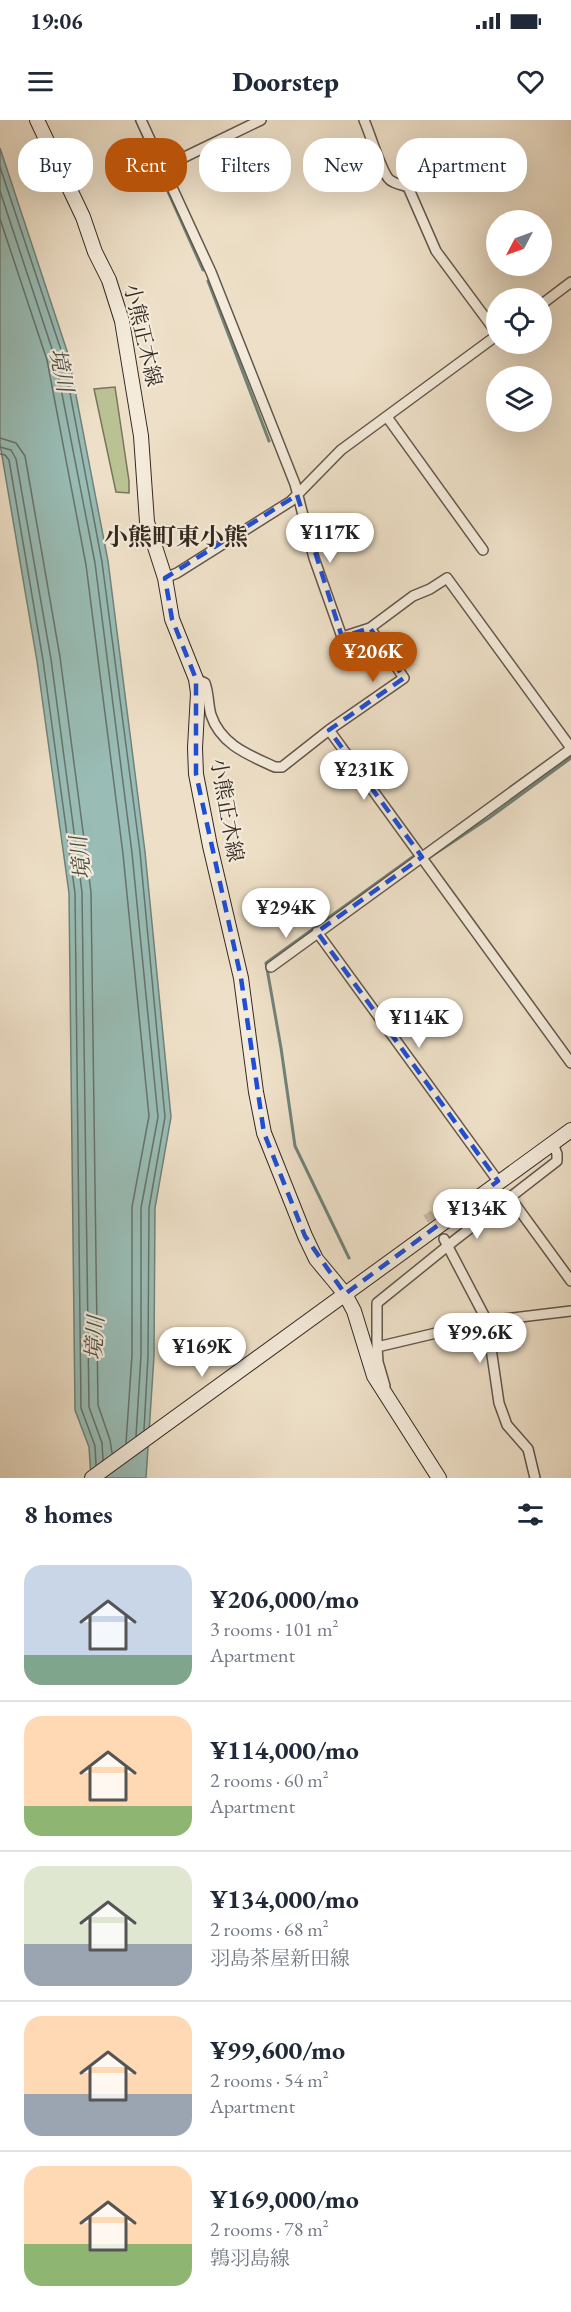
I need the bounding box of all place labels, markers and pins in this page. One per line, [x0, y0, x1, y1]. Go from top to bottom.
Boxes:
pin: ¥117K [288, 513, 372, 564]
pin: ¥206K [331, 632, 415, 683]
pin: ¥231K [322, 750, 406, 801]
pin: ¥294K [244, 888, 328, 939]
pin: ¥114K [377, 998, 461, 1049]
pin: ¥134K [435, 1189, 519, 1240]
pin: ¥99.6K [431, 1313, 529, 1364]
pin: ¥169K [160, 1327, 244, 1378]

